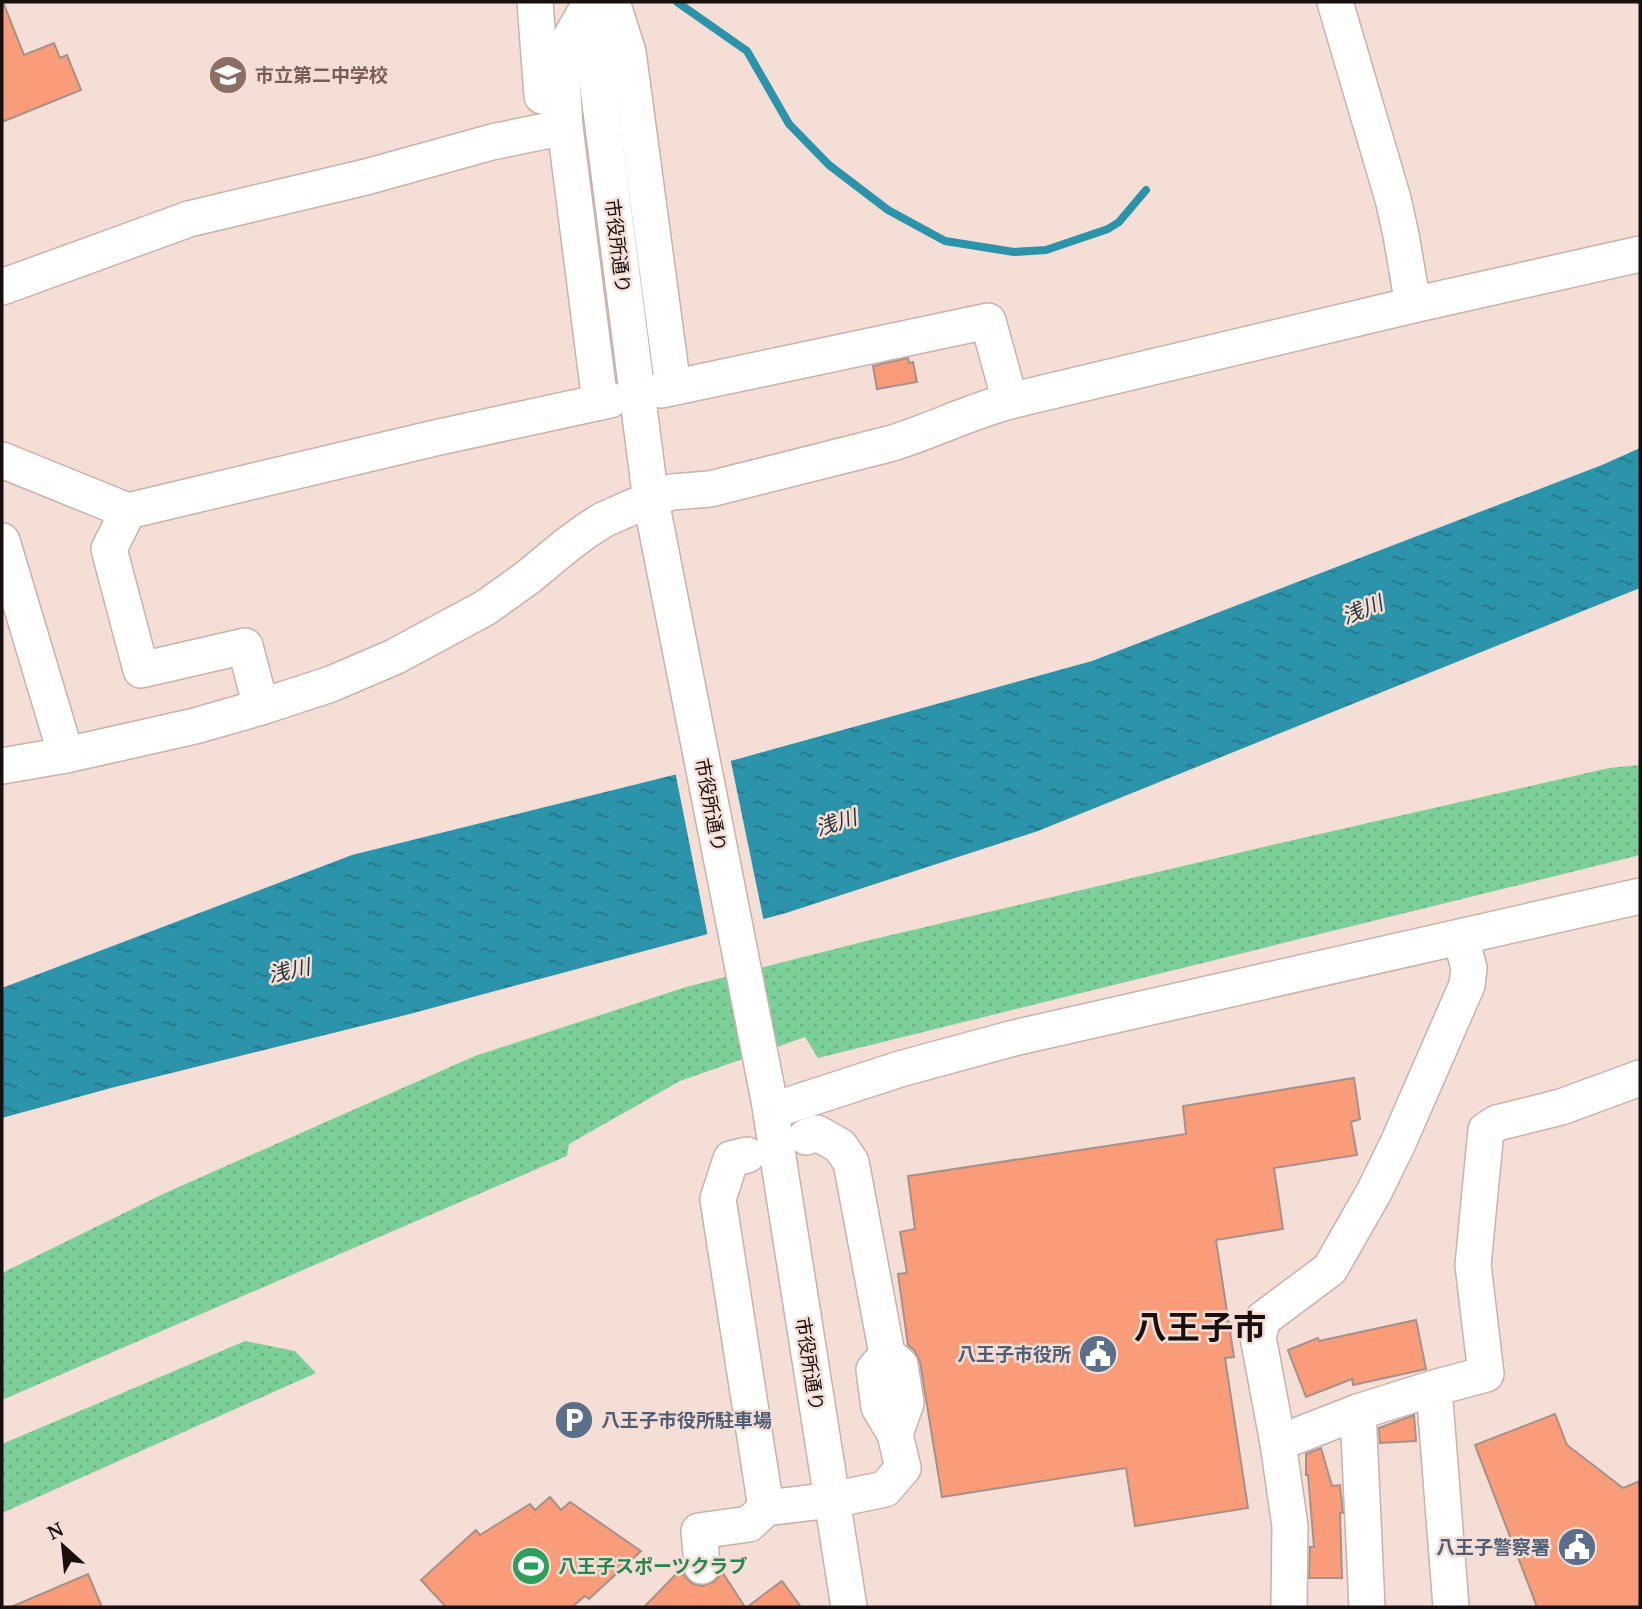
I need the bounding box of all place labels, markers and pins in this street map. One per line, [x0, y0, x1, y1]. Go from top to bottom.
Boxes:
school or university icon: 市立第二中学校 [207, 54, 249, 96]
place label: 市立第二中学校 [255, 62, 388, 88]
public building icon: 八王子市役所 [1077, 1333, 1119, 1375]
place label: 八王子市役所 [957, 1341, 1071, 1367]
parking icon: 八王子市役所駐車場 [553, 1399, 595, 1441]
place label: 八王子市役所駐車場 [601, 1407, 772, 1433]
public building icon: 八王子警察署 [1556, 1526, 1598, 1568]
place label: 八王子警察署 [1436, 1534, 1550, 1560]
sports icon: 八王子スポーツクラブ [510, 1545, 552, 1587]
place label: 八王子スポーツクラブ [558, 1553, 748, 1579]

